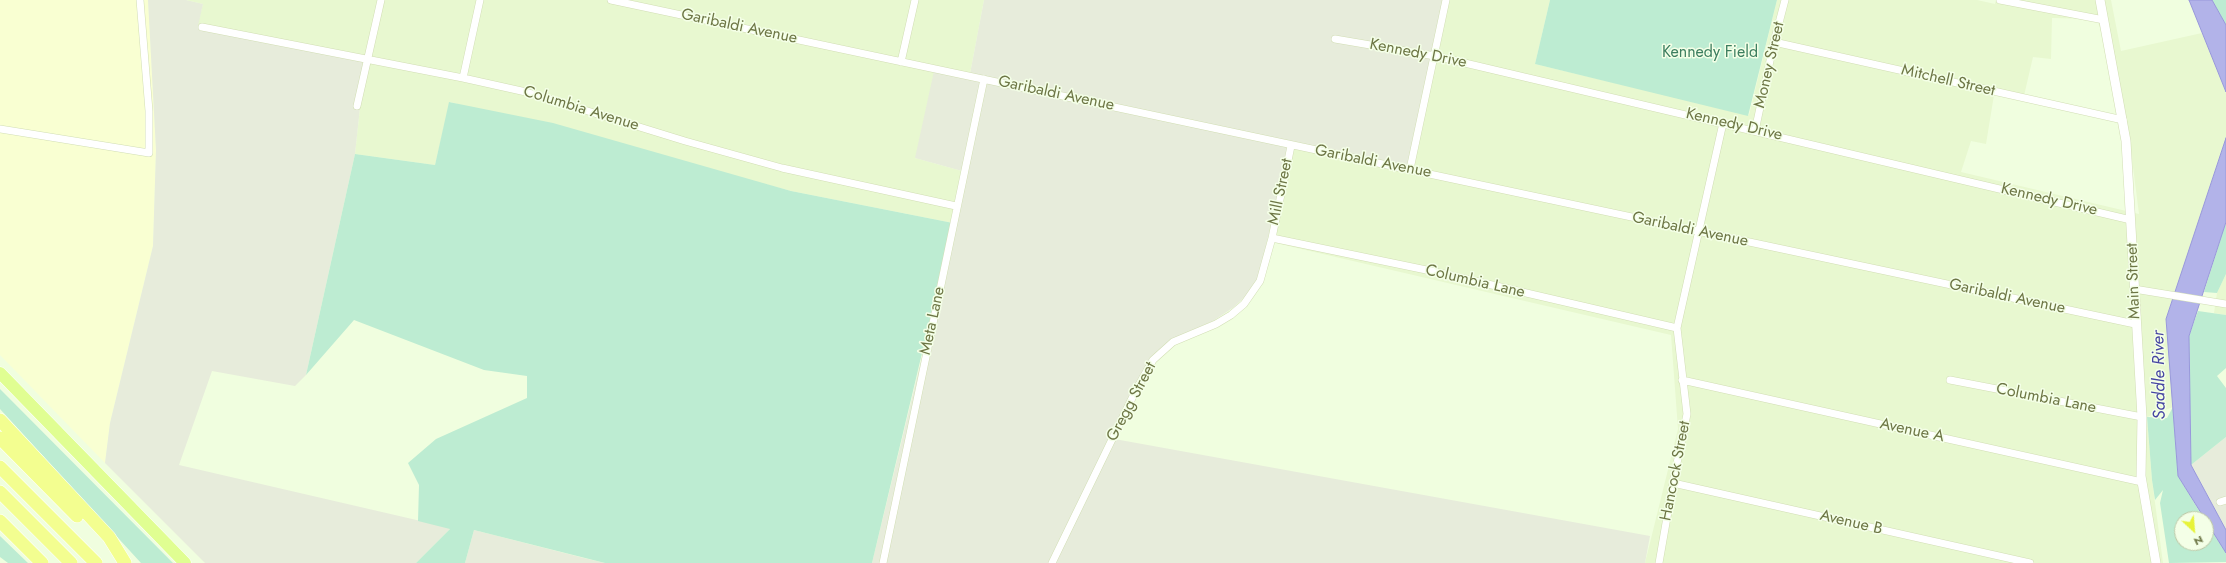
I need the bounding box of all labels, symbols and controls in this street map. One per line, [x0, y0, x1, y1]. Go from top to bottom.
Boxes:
street label: Garibaldi Avenue [679, 5, 799, 49]
street label: Money Street [1751, 20, 1789, 110]
street label: Kennedy Drive [1368, 35, 1468, 73]
park label: Kennedy Field [1662, 43, 1758, 63]
street label: Mitchell Street [1899, 61, 1997, 101]
street label: Garibaldi Avenue [996, 72, 1116, 116]
street label: Columbia Avenue [521, 82, 641, 136]
street label: Kennedy Drive [1684, 105, 1784, 145]
street label: Garibaldi Avenue [1313, 141, 1433, 183]
street label: Mill Street [1265, 157, 1297, 227]
street label: Kennedy Drive [1999, 180, 2099, 220]
street label: Garibaldi Avenue [1630, 208, 1750, 252]
street label: Main Street [2123, 243, 2145, 319]
street label: Columbia Lane [1423, 261, 1527, 303]
street label: Garibaldi Avenue [1947, 275, 2067, 319]
street label: Meta Lane [916, 285, 950, 357]
water label: Saddle River [2149, 330, 2171, 420]
street label: Gregg Street [1103, 359, 1161, 445]
street label: Columbia Lane [1994, 380, 2098, 418]
street label: Avenue A [1878, 415, 1946, 447]
street label: Hancock Street [1657, 419, 1695, 523]
street label: Avenue B [1818, 506, 1884, 540]
north arrow [2174, 511, 2214, 551]
text: N [2191, 532, 2206, 550]

